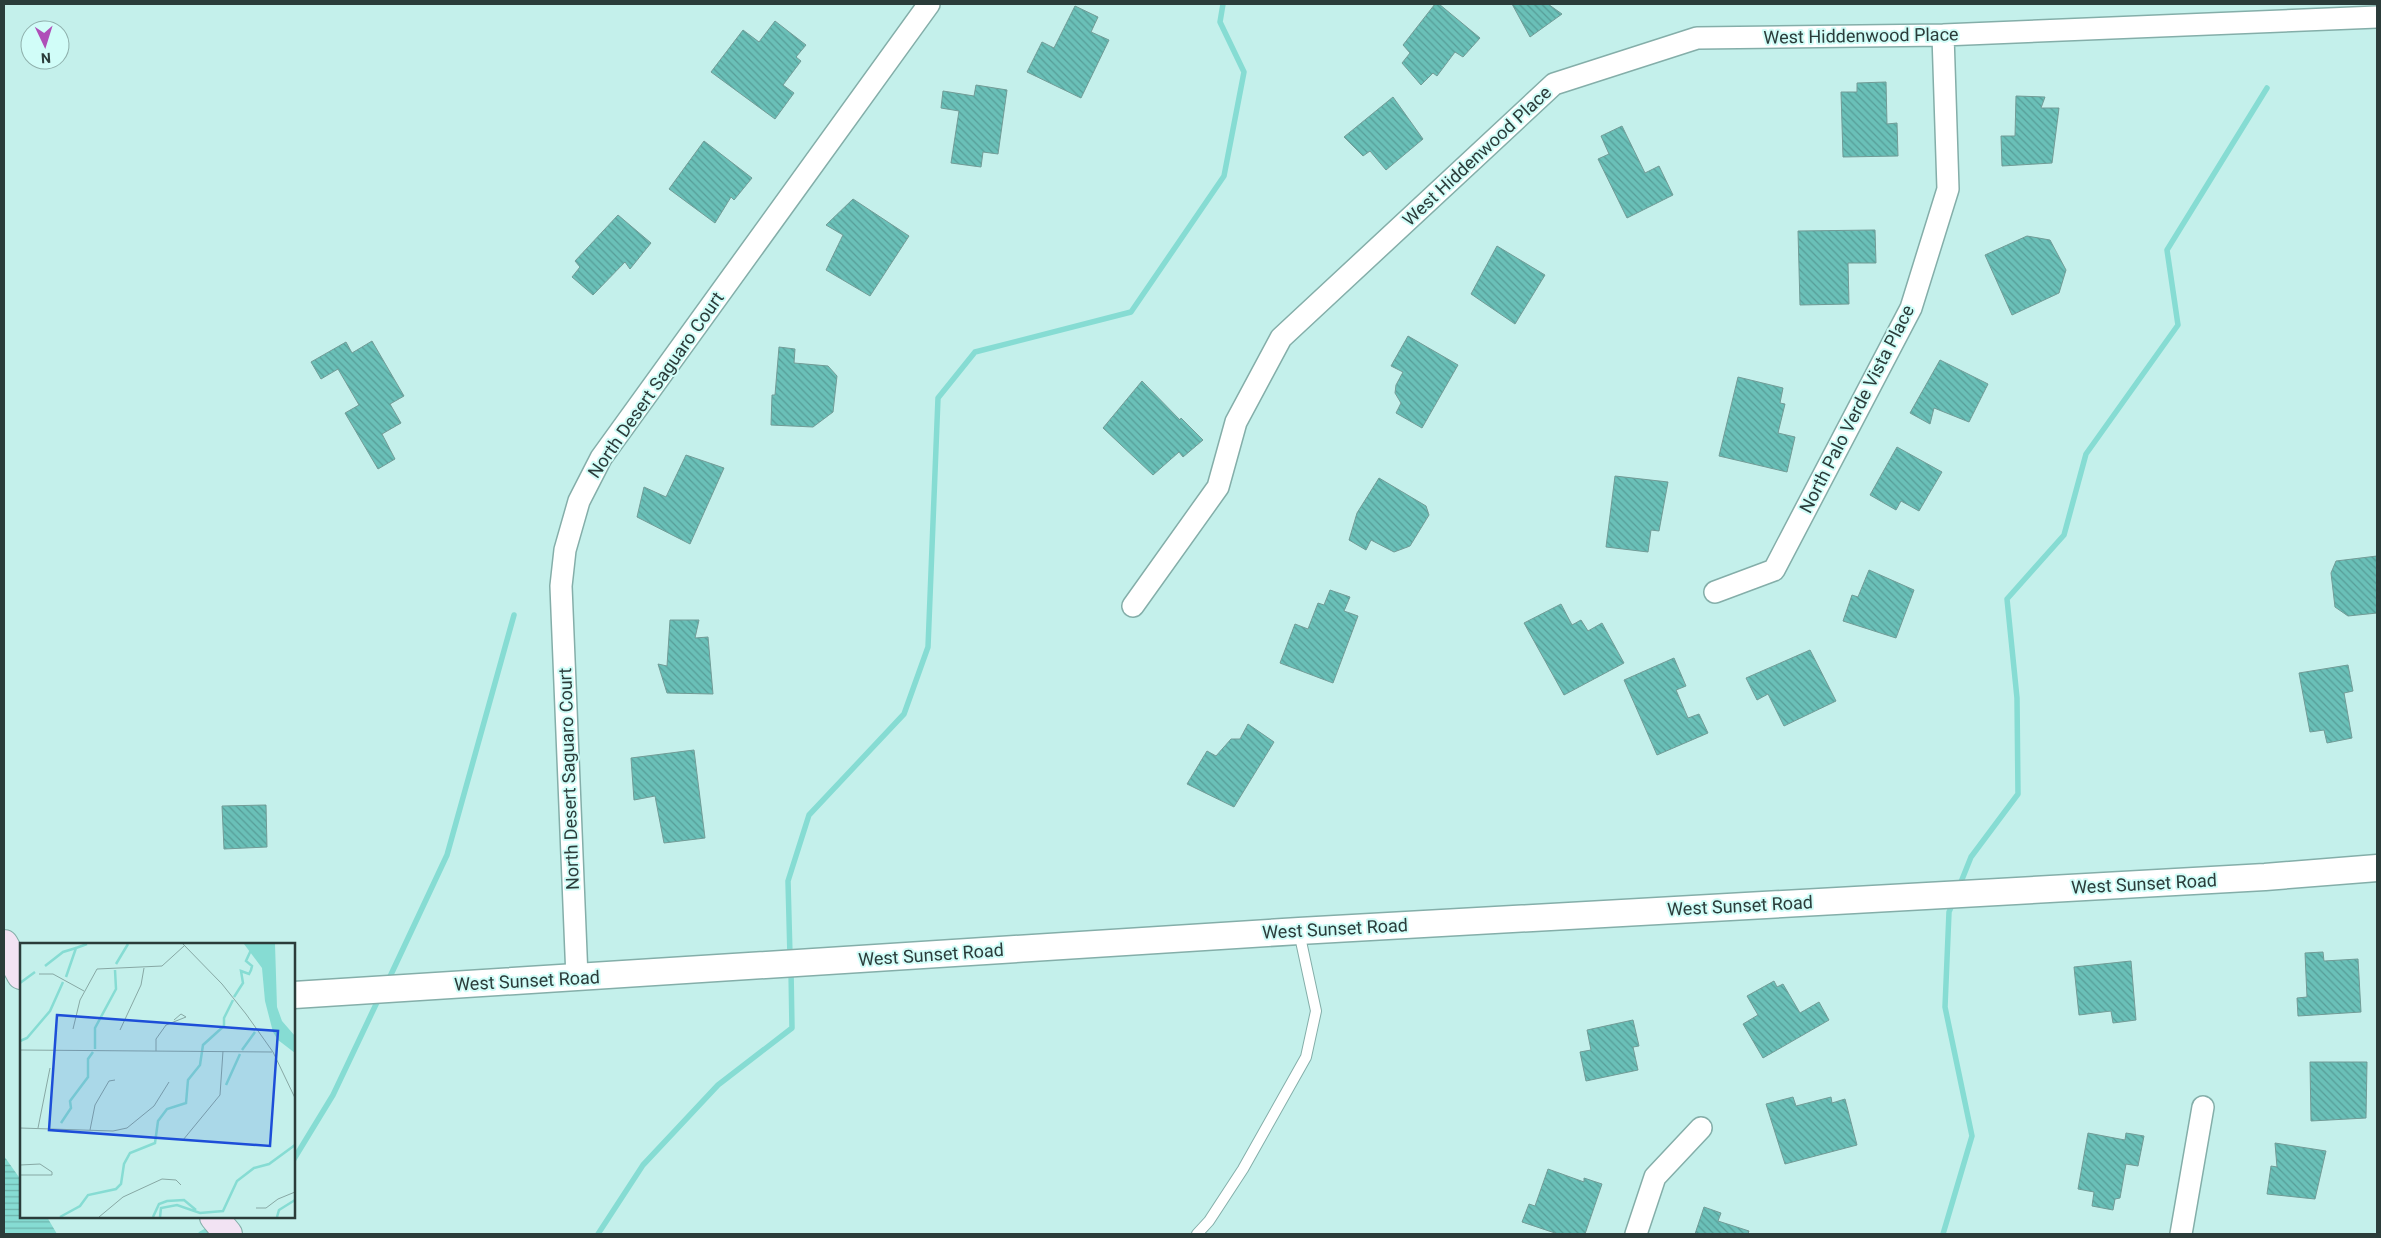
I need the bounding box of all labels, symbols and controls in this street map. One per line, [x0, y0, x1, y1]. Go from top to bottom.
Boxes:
north arrow [20, 20, 70, 70]
street label: West Hiddenwood Place [1763, 23, 1959, 48]
text: N [40, 50, 51, 66]
street label: West Hiddenwood Place [1398, 81, 1555, 230]
street label: North Desert Saguaro Court [583, 288, 728, 482]
street label: North Palo Verde Vista Place [1795, 301, 1918, 516]
street label: North Desert Saguaro Court [554, 667, 583, 890]
street label: West Sunset Road [2071, 869, 2217, 898]
street label: West Sunset Road [1667, 891, 1813, 920]
street label: West Sunset Road [1262, 914, 1408, 943]
street label: West Sunset Road [857, 939, 1004, 970]
inset map [20, 943, 295, 1218]
street label: West Sunset Road [454, 966, 600, 995]

